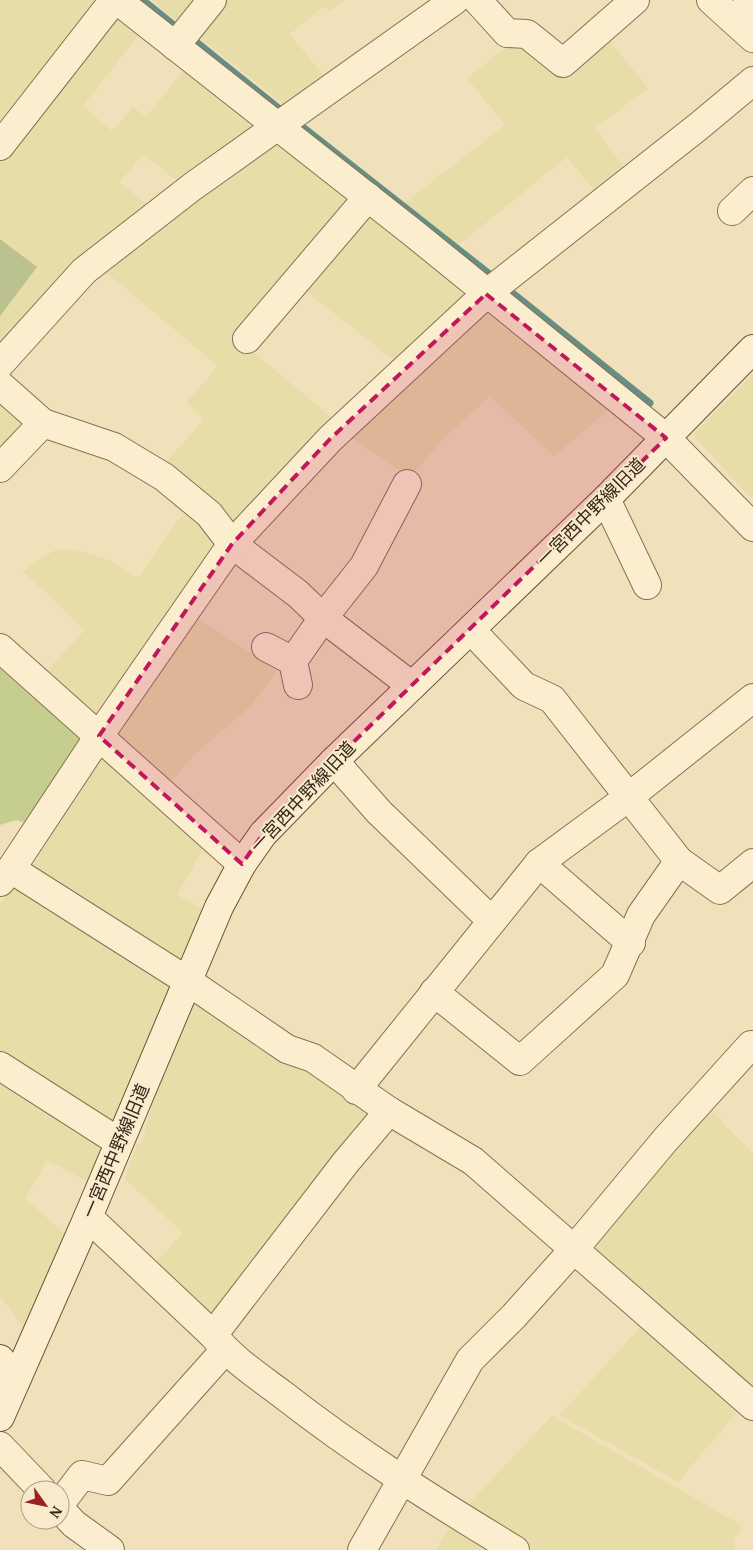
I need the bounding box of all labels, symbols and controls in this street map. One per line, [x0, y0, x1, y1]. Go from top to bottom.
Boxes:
street label: 一宮西中野線旧道 [531, 452, 650, 571]
street label: 一宮西中野線旧道 [244, 735, 360, 857]
street label: 一宮西中野線旧道 [76, 1080, 154, 1222]
north arrow [20, 1480, 70, 1530]
text: N [45, 1503, 67, 1522]

